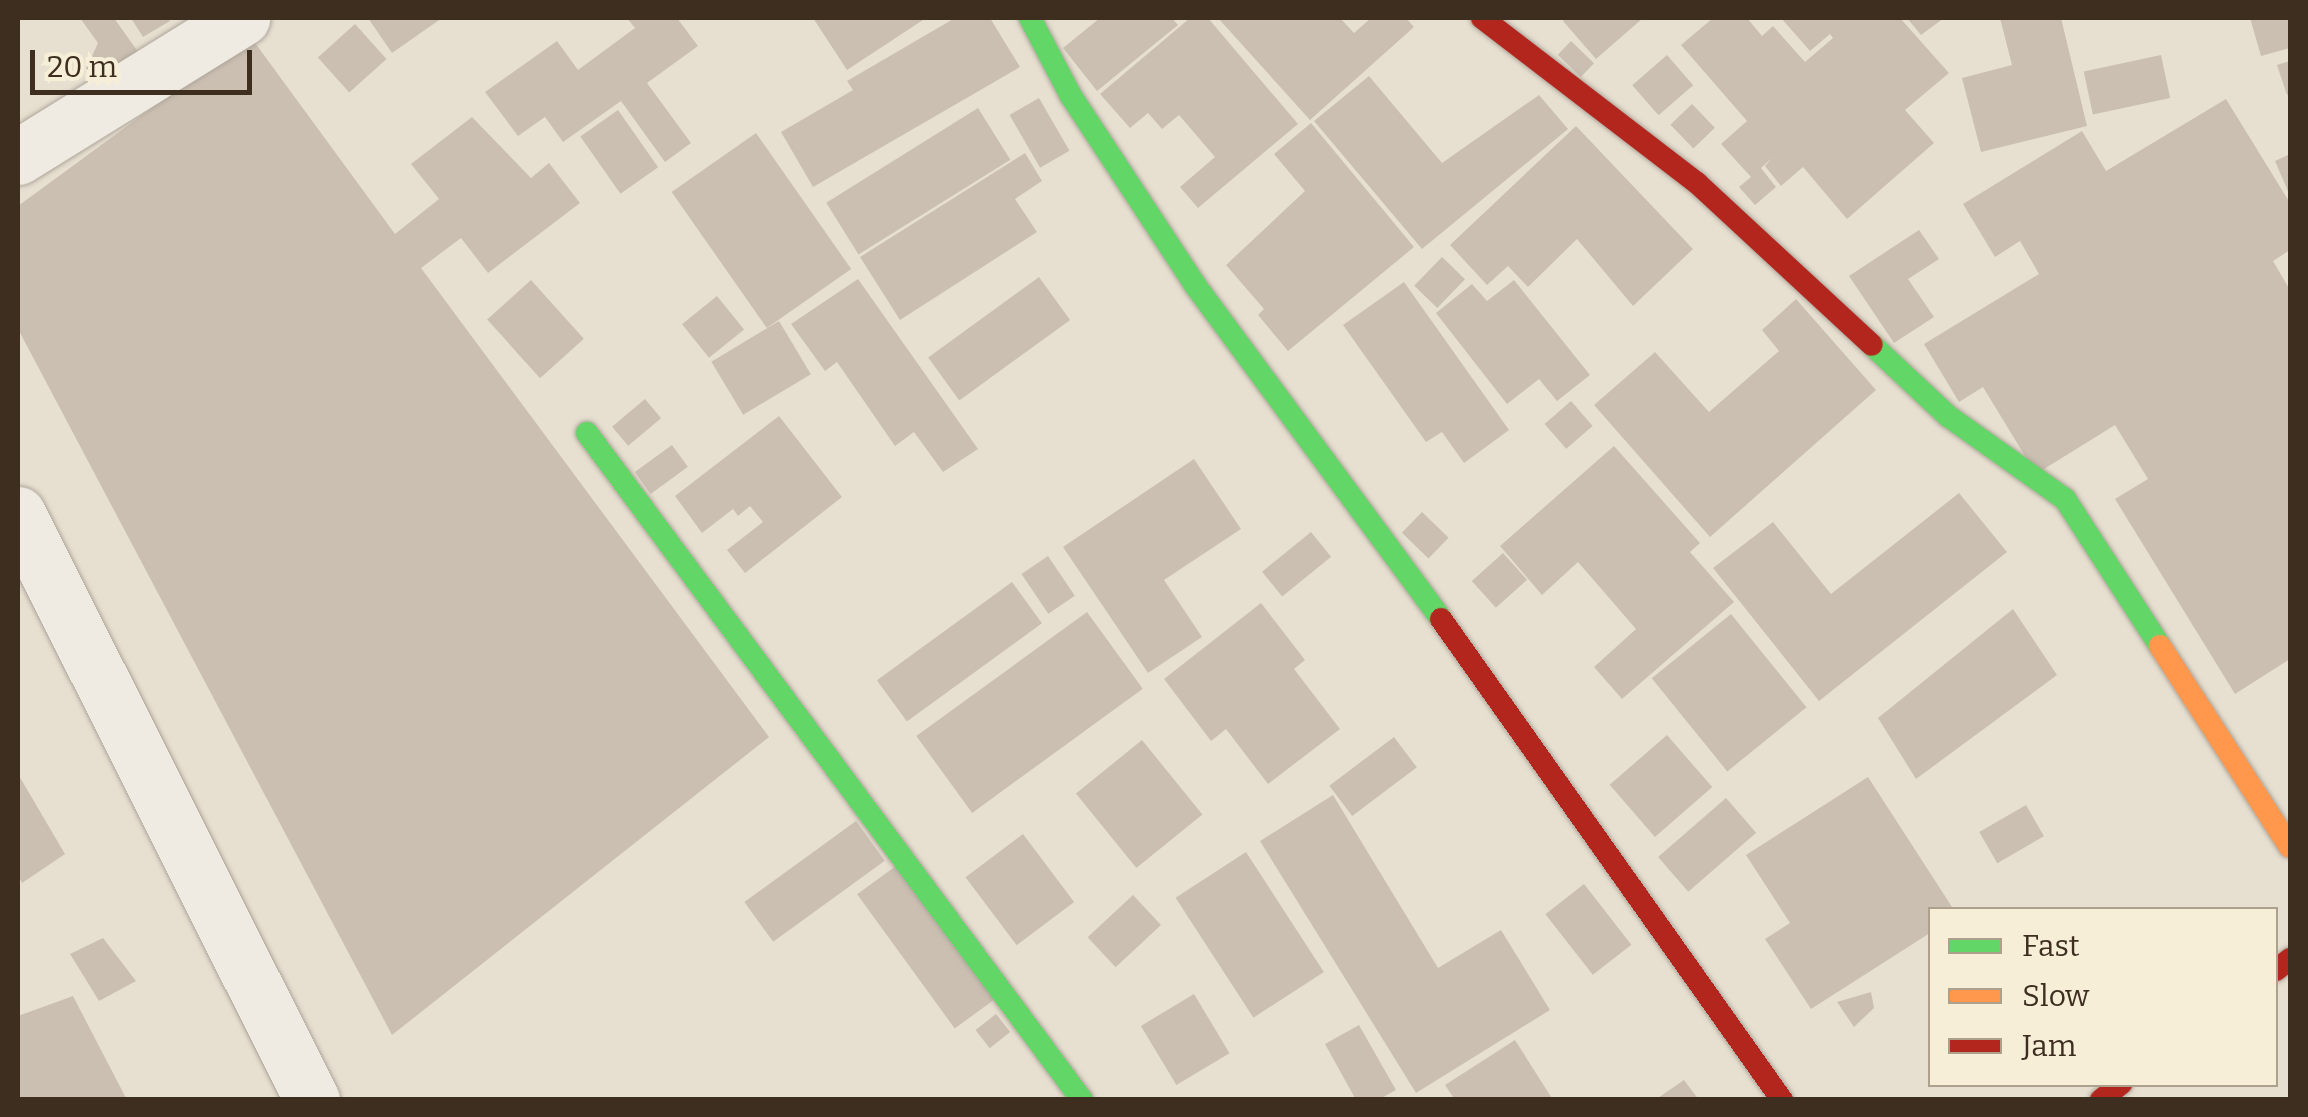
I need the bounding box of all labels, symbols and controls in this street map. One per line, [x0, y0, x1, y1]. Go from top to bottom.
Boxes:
scale bar [35, 30, 258, 92]
text: 20 m [47, 49, 117, 85]
legend [1928, 907, 2278, 1087]
text: Fast [2022, 928, 2080, 964]
text: Slow [2022, 978, 2089, 1014]
text: Jam [2022, 1028, 2076, 1064]

